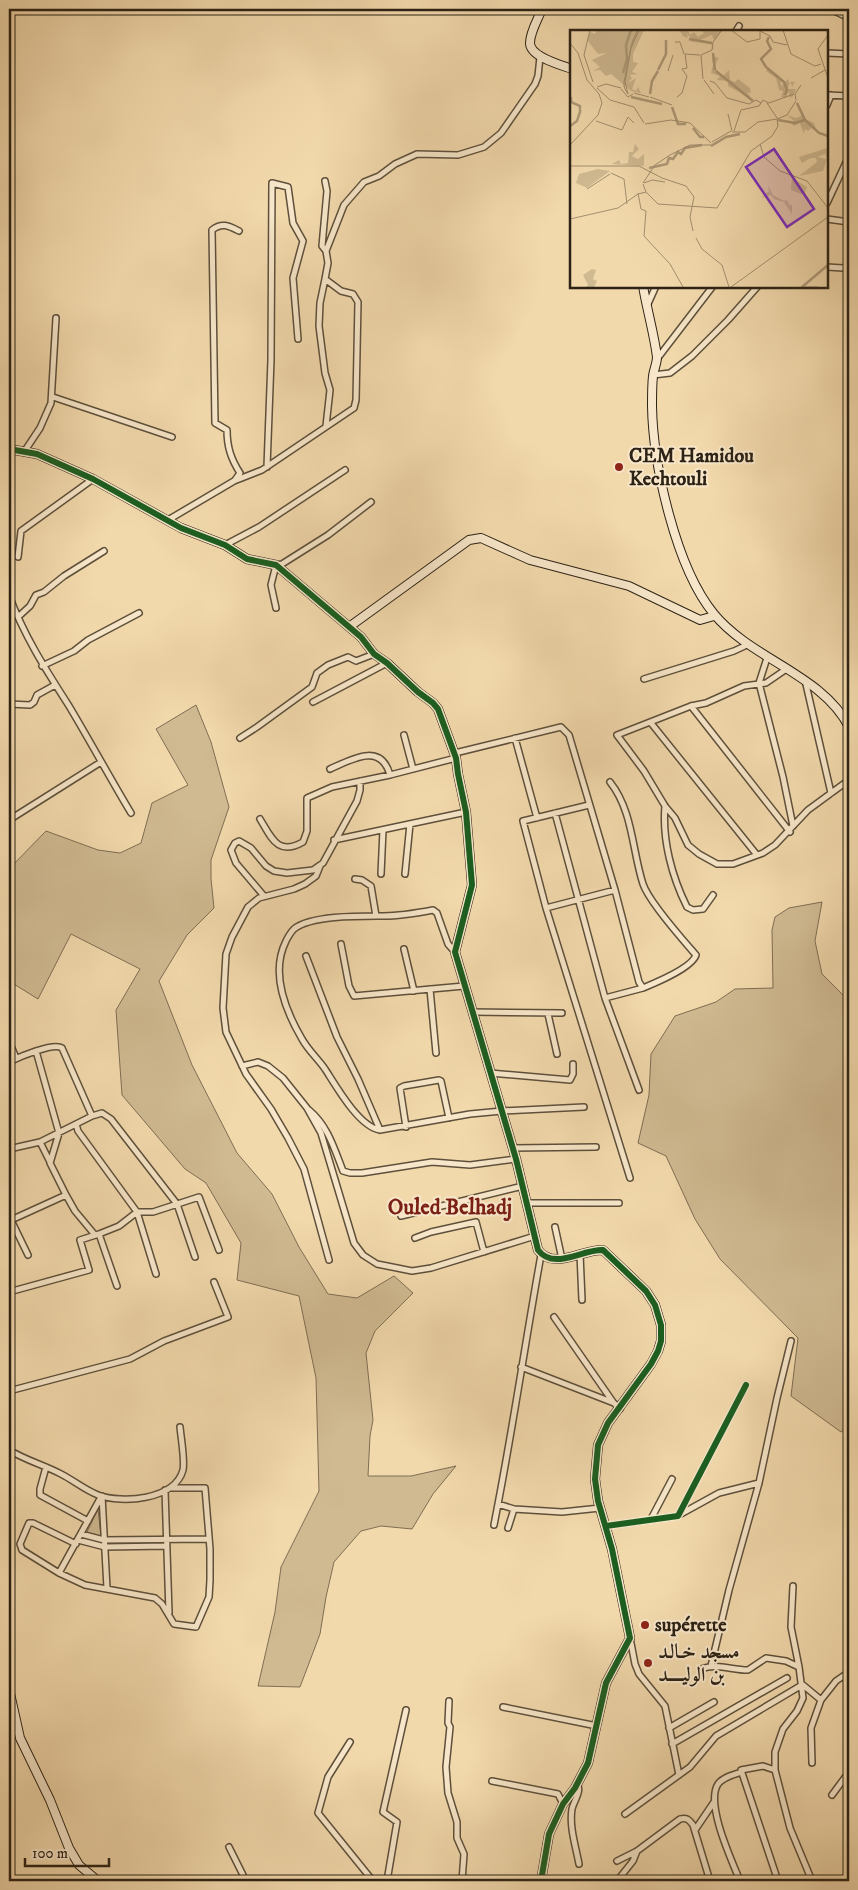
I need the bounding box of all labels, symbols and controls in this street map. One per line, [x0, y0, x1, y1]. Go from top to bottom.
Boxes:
inset map [570, 30, 828, 288]
place label: CEM Hamidou Kechtouli [629, 444, 754, 492]
marker: CEM Hamidou Kechtouli [613, 461, 625, 473]
district label: Ouled Belhadj [388, 1194, 512, 1222]
place label: supérette [655, 1613, 727, 1638]
marker: supérette [639, 1619, 651, 1631]
place label: مسجد خـالـد بن الوليــــد [658, 1640, 740, 1688]
marker: مسجد خـالـد بن الوليــــد [642, 1657, 654, 1669]
scale bar [25, 1835, 109, 1867]
text: 100 m [32, 1844, 68, 1863]

